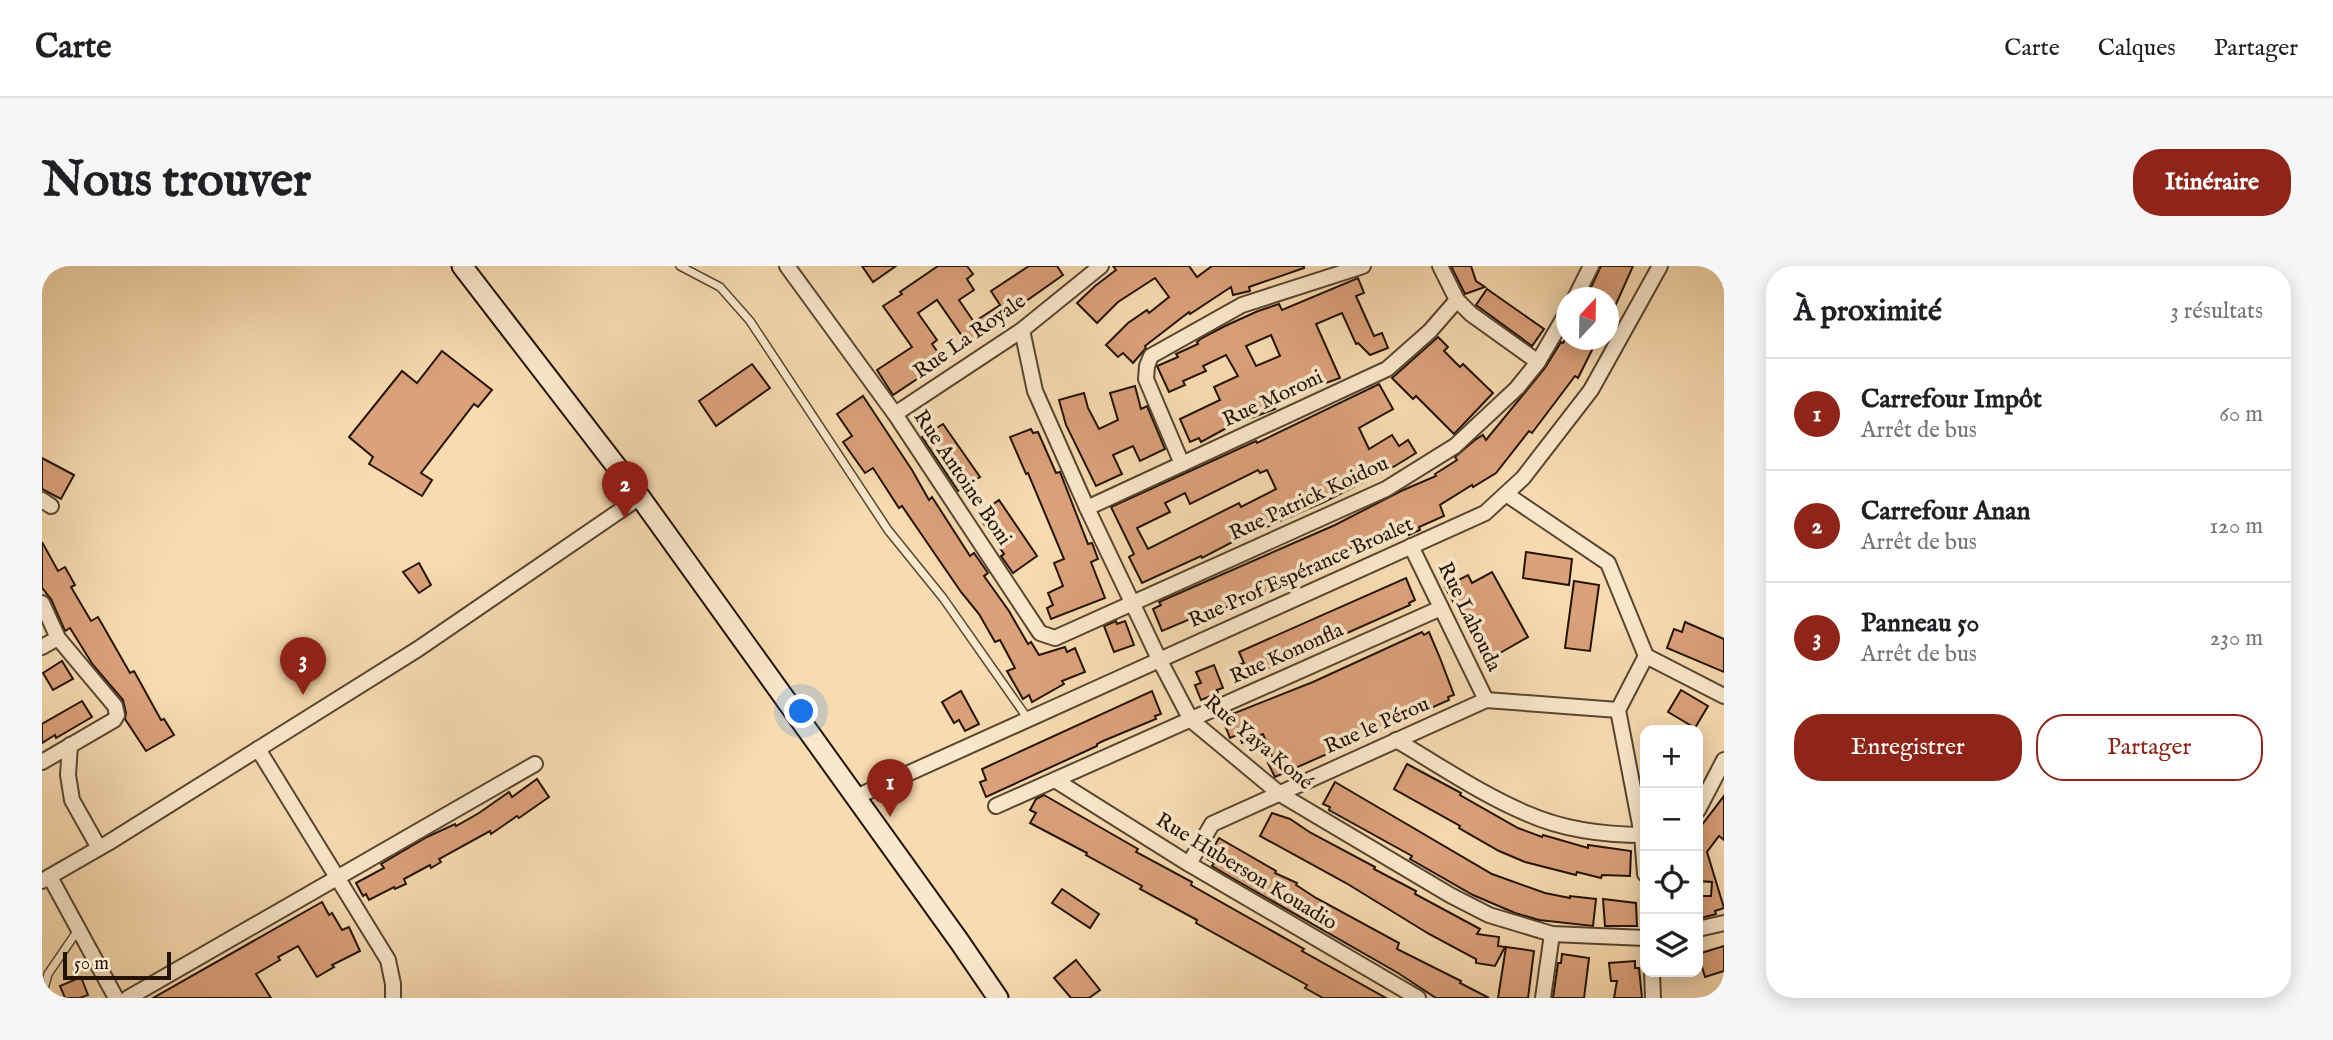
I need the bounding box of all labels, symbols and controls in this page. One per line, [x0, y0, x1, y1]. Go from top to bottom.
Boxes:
text: Carte [35, 27, 111, 69]
text: Carte [2004, 33, 2060, 64]
text: Calques [2098, 33, 2176, 64]
text: Partager [2214, 33, 2298, 64]
button: Itinéraire [2133, 149, 2291, 216]
text: Nous trouver [42, 151, 311, 213]
north arrow [1556, 287, 1619, 350]
street label: Rue La Royale [909, 288, 1032, 386]
text: À proximité [1794, 293, 1942, 331]
text: 3 résultats [2170, 297, 2263, 326]
street label: Rue Moroni [1219, 364, 1327, 434]
text: Carrefour Impôt [1861, 383, 2042, 416]
text: 1 [1813, 400, 1821, 429]
text: 60 m [2219, 400, 2263, 429]
street label: Rue Antoine Boni [907, 405, 1017, 551]
text: Arrêt de bus [1861, 416, 1977, 445]
street label: Rue Patrick Koidou [1225, 450, 1393, 548]
pin: 2 [602, 461, 648, 519]
text: Carrefour Anan [1861, 495, 2030, 528]
street label: Rue Prof Espérance Broalet [1185, 511, 1417, 635]
text: 2 [1812, 512, 1822, 541]
text: 120 m [2210, 512, 2263, 541]
text: Arrêt de bus [1861, 528, 1977, 557]
street label: Rue Lahouda [1431, 558, 1508, 677]
text: Panneau 50 [1861, 607, 1979, 640]
street label: Rue Kononfla [1226, 617, 1349, 691]
text: 3 [1813, 624, 1821, 653]
text: 230 m [2210, 624, 2263, 653]
pin: 3 [280, 637, 326, 695]
text: Arrêt de bus [1861, 640, 1977, 669]
street label: Rue Yaya Koné [1198, 689, 1318, 797]
street label: Rue le Pérou [1320, 691, 1434, 761]
your location [784, 694, 818, 728]
button: Enregistrer [1794, 714, 2022, 781]
button: Partager [2036, 714, 2263, 781]
map controls [1640, 725, 1703, 977]
button: + [1640, 725, 1703, 788]
pin: 1 [867, 759, 913, 817]
button: − [1640, 788, 1703, 851]
street label: Rue Huberson Kouadio [1150, 807, 1342, 937]
button: locate [1640, 851, 1703, 914]
button: layers [1640, 914, 1703, 977]
scale bar [63, 949, 172, 981]
text: 50 m [74, 952, 109, 976]

